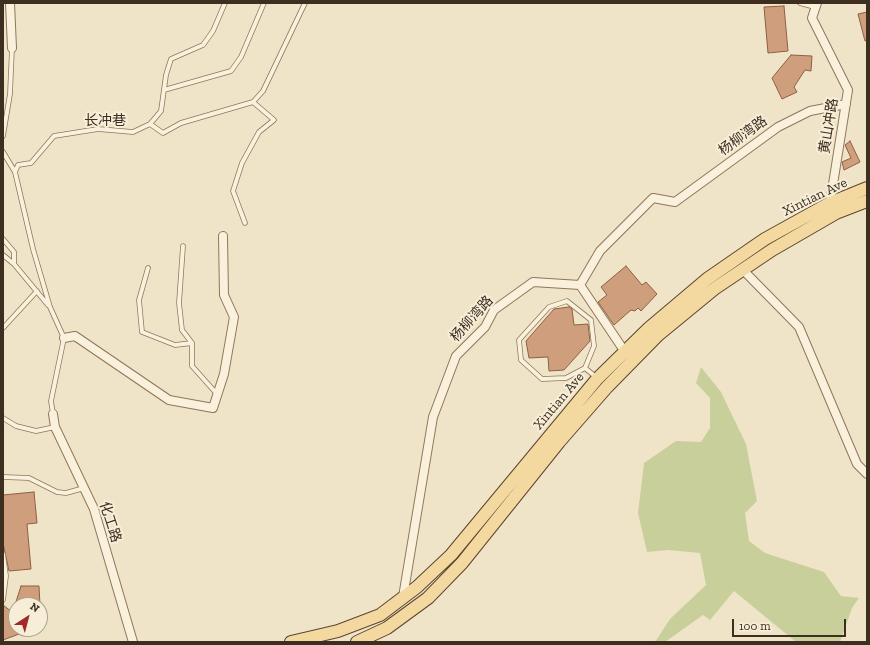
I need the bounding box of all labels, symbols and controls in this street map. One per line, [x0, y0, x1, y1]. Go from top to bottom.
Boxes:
street label: 黄山冲路 [816, 97, 842, 155]
street label: 长冲巷 [84, 113, 126, 129]
street label: 杨柳湾路 [715, 113, 771, 159]
street label: Xintian Ave [780, 174, 850, 220]
street label: 杨柳湾路 [447, 293, 497, 345]
street label: Xintian Ave [530, 369, 588, 433]
street label: 化工路 [96, 499, 124, 545]
north arrow [8, 597, 48, 637]
text: N [28, 600, 42, 615]
scale bar [734, 611, 848, 637]
text: 100 m [739, 619, 771, 633]

